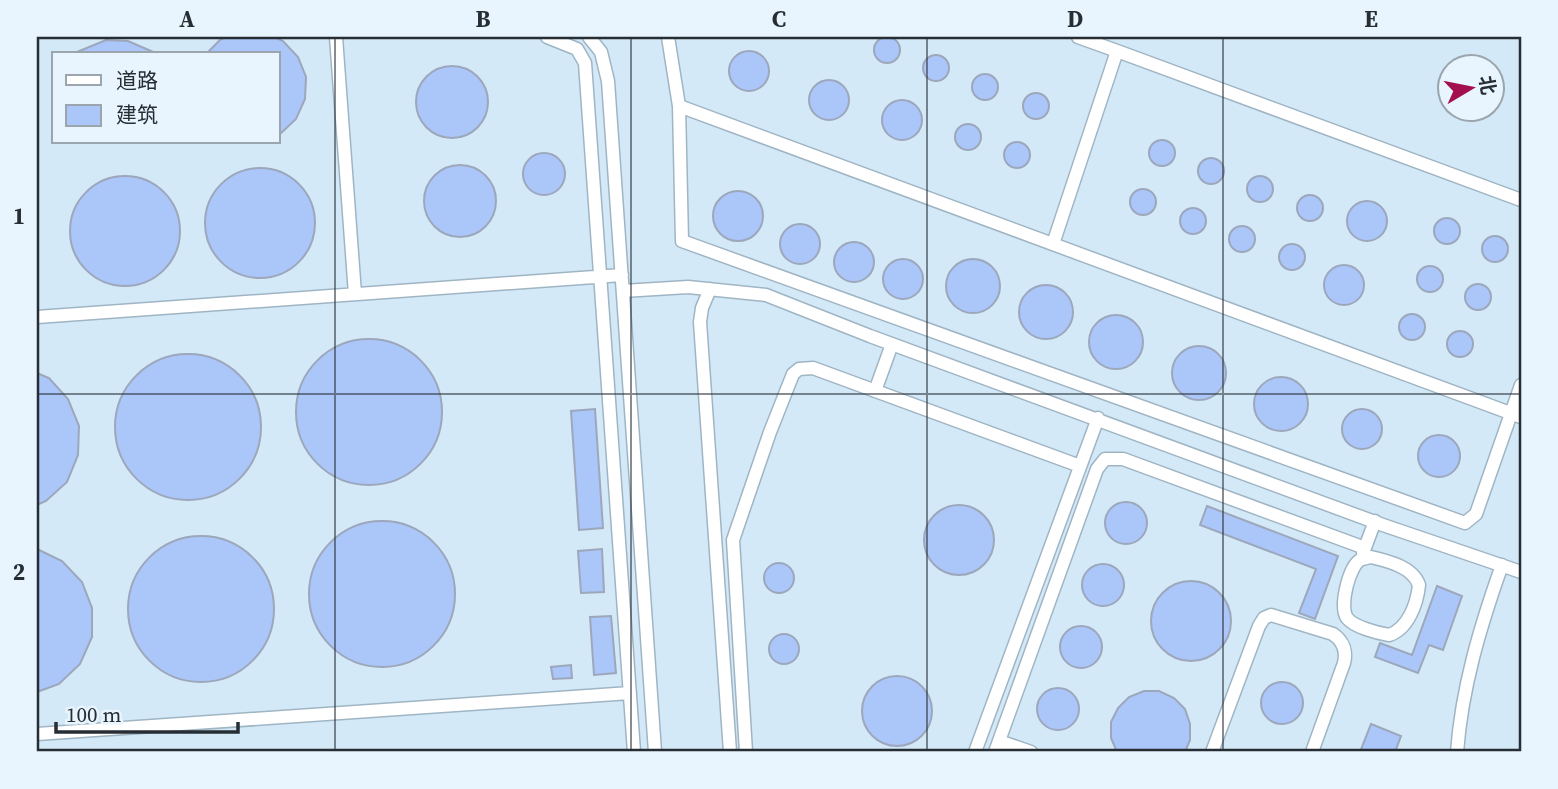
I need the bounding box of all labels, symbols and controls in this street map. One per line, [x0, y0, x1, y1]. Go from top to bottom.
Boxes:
text: A [179, 3, 195, 35]
text: B [476, 3, 491, 35]
text: C [772, 3, 786, 35]
text: D [1067, 3, 1083, 35]
text: E [1364, 3, 1378, 35]
legend [52, 52, 280, 144]
north arrow [1436, 52, 1506, 122]
text: 道路 [116, 66, 158, 95]
text: 北 [1473, 73, 1502, 97]
text: 建筑 [116, 100, 158, 129]
text: 1 [13, 200, 25, 232]
text: 2 [13, 556, 25, 588]
scale bar [56, 691, 238, 735]
text: 100 m [66, 700, 121, 729]

